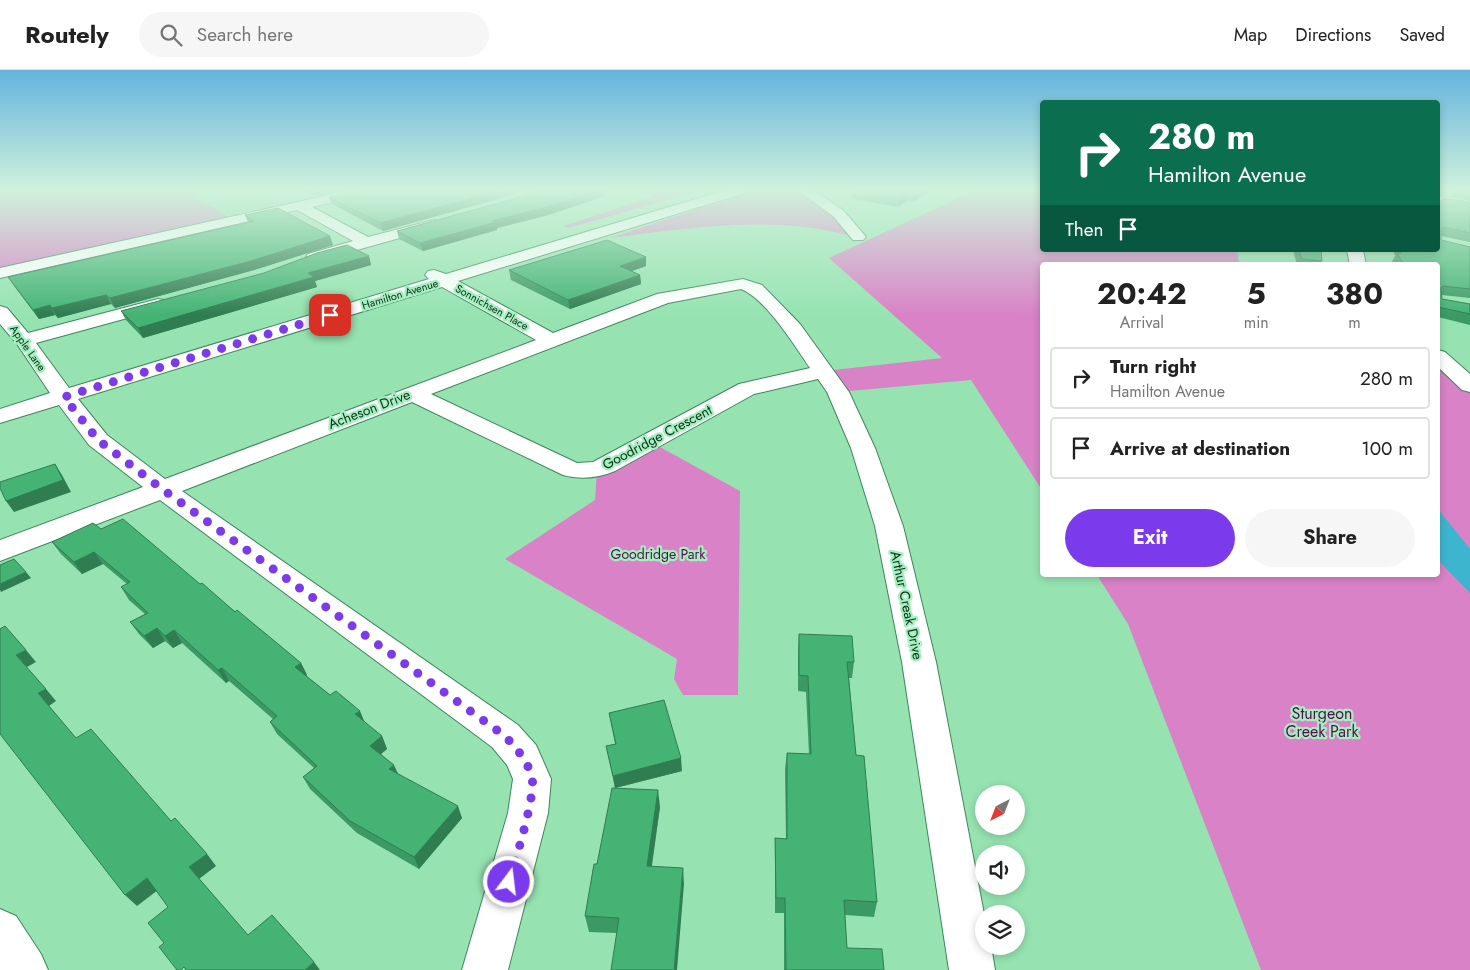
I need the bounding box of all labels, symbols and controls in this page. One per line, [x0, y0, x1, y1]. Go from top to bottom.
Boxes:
search box [139, 12, 489, 57]
text: Routely [25, 17, 109, 52]
icon: search [157, 21, 185, 49]
text: Search here [197, 21, 293, 48]
text: Map [1234, 22, 1267, 48]
text: Directions [1295, 22, 1371, 48]
text: Saved [1399, 22, 1445, 48]
text: 280 m [1148, 112, 1255, 162]
icon: right [1065, 120, 1130, 185]
text: Hamilton Avenue [1148, 158, 1306, 190]
icon: arrive [1114, 215, 1142, 243]
text: Then [1065, 216, 1104, 243]
text: 20:42 [1097, 272, 1187, 315]
text: 5 [1247, 272, 1266, 315]
text: 380 [1326, 272, 1383, 315]
street label: Hamilton Avenue [360, 275, 440, 313]
street label: Sonnichsen Place [453, 280, 532, 334]
pin [309, 294, 351, 336]
icon: arrive [316, 301, 344, 329]
text: Arrival [1120, 311, 1164, 334]
text: min [1244, 311, 1269, 334]
text: m [1348, 311, 1361, 334]
street label: Apple Lane [6, 322, 50, 375]
text: Turn right [1110, 353, 1196, 380]
icon: right [1067, 364, 1095, 392]
text: 280 m [1360, 365, 1413, 392]
text: Hamilton Avenue [1110, 380, 1225, 403]
street label: Acheson Drive [325, 384, 413, 434]
street label: Goodridge Crescent [599, 399, 716, 474]
icon: arrive [1067, 434, 1095, 462]
text: Arrive at destination [1110, 435, 1290, 462]
text: 100 m [1361, 435, 1413, 462]
button: Exit [1065, 509, 1235, 567]
button: Share [1245, 509, 1415, 567]
park label: Goodridge Park [611, 544, 706, 564]
street label: Arthur Creak Drive [886, 549, 928, 661]
park label: Sturgeon Creek Park [1285, 702, 1359, 743]
north arrow [975, 785, 1025, 835]
map controls [975, 785, 1025, 955]
button: sound [975, 845, 1025, 895]
position arrow [482, 855, 534, 907]
button: layers [975, 905, 1025, 955]

